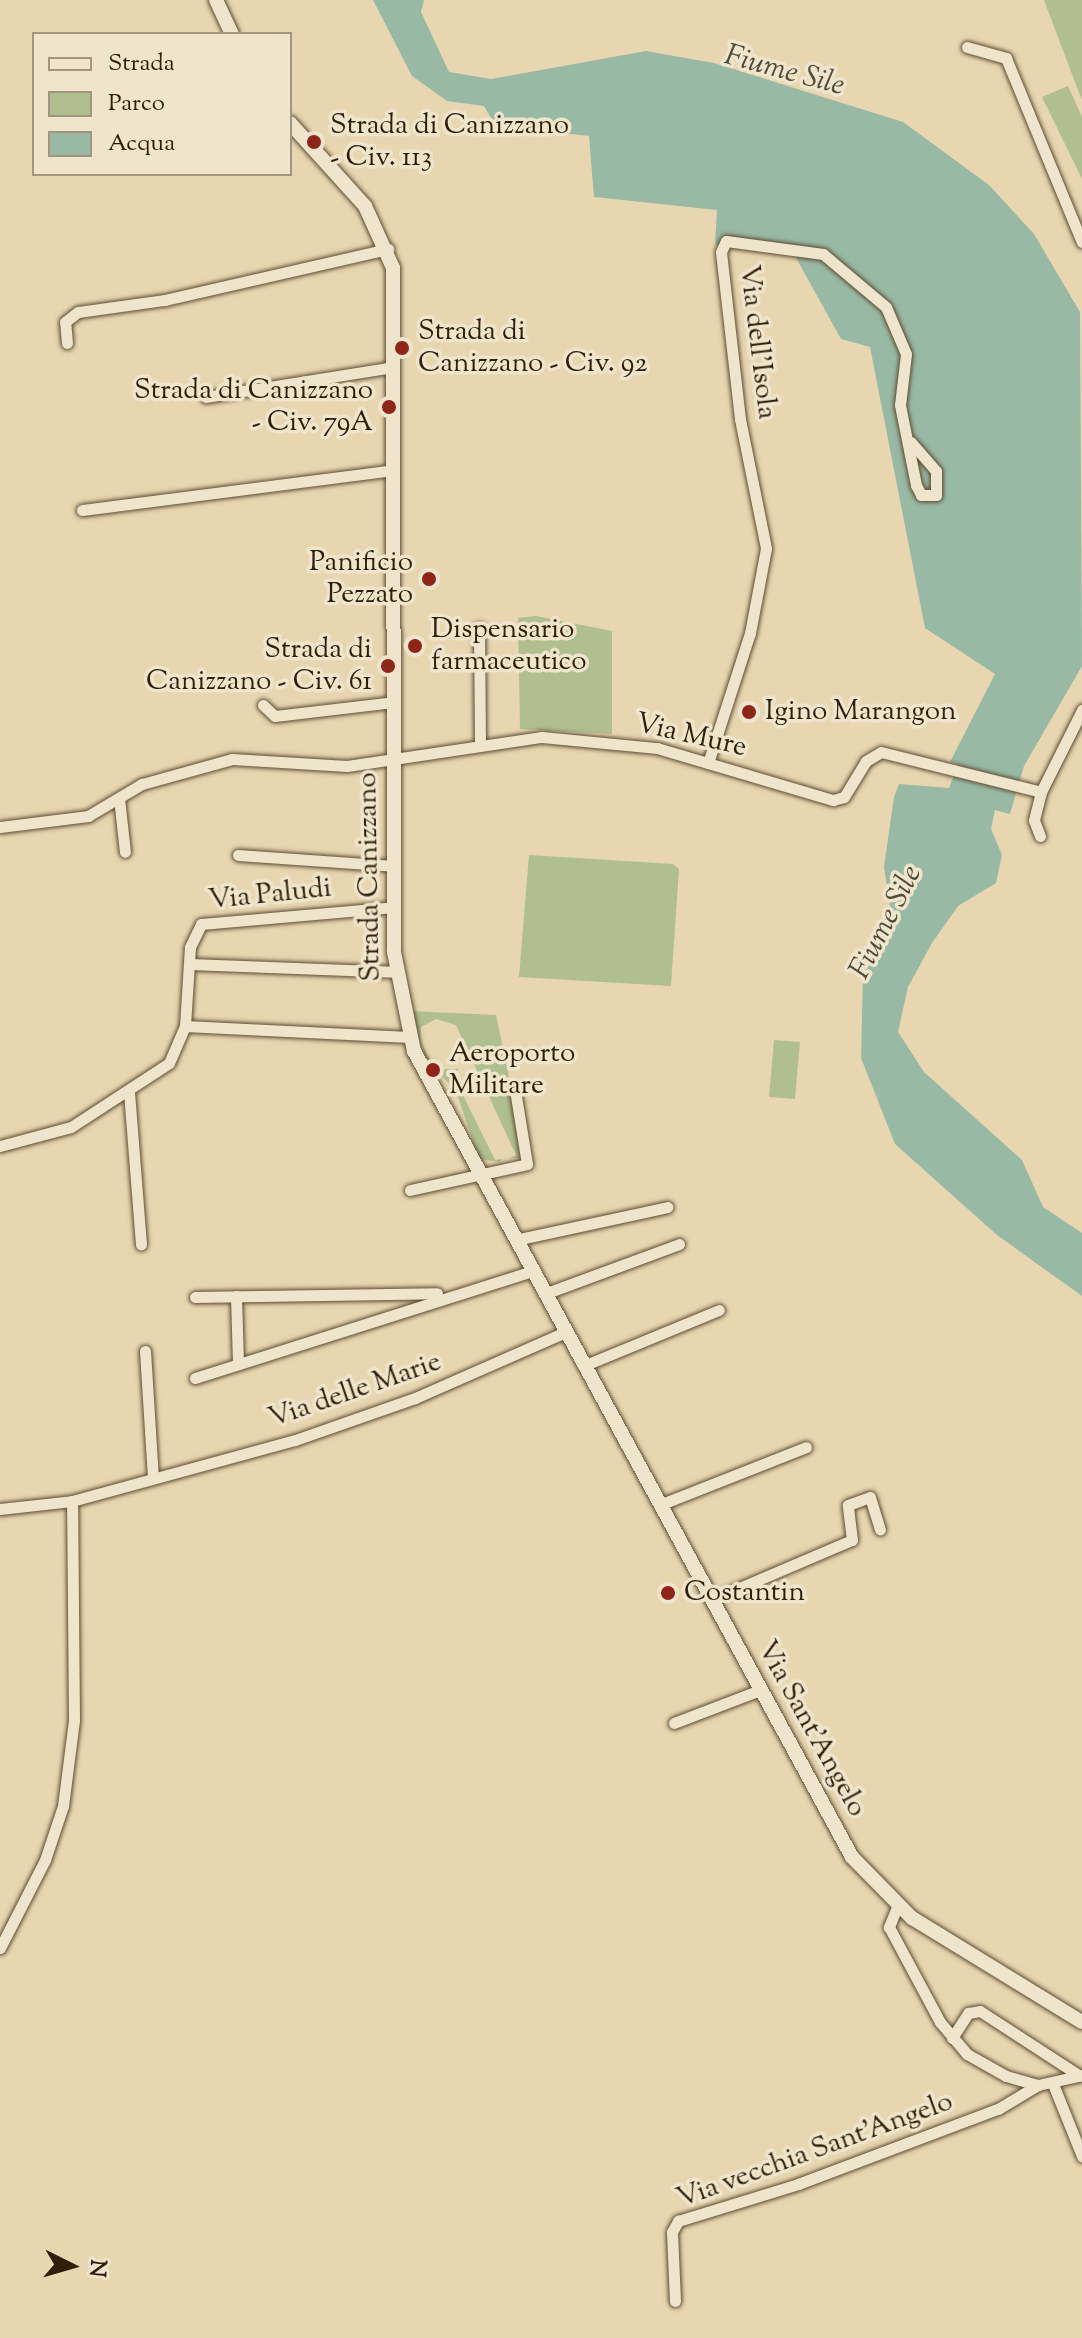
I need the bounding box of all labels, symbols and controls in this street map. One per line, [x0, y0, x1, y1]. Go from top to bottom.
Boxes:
legend [32, 32, 292, 176]
water label: Fiume Sile [720, 39, 848, 105]
text: Strada [108, 47, 175, 81]
text: Parco [108, 87, 165, 121]
place label: Strada di Canizzano - Civ. 113 [330, 109, 569, 175]
text: Acqua [108, 127, 175, 161]
marker: Strada di Canizzano - Civ. 113 [305, 133, 323, 151]
street label: Via dell'Isola [731, 263, 783, 421]
place label: Strada di Canizzano - Civ. 92 [418, 315, 648, 381]
marker: Strada di Canizzano - Civ. 92 [393, 339, 411, 357]
place label: Strada di Canizzano - Civ. 79A [134, 374, 373, 440]
marker: Strada di Canizzano - Civ. 79A [380, 398, 398, 416]
place label: Panificio Pezzato [309, 546, 413, 612]
marker: Panificio Pezzato [420, 570, 438, 588]
place label: Dispensario farmaceutico [431, 613, 587, 679]
place label: Strada di Canizzano - Civ. 61 [146, 633, 372, 699]
marker: Dispensario farmaceutico [406, 637, 424, 655]
marker: Strada di Canizzano - Civ. 61 [379, 657, 397, 675]
place label: Igino Marangon [765, 695, 957, 729]
marker: Igino Marangon [740, 703, 758, 721]
street label: Via Mure [632, 707, 750, 765]
street label: Strada Canizzano [351, 772, 389, 982]
water label: Fiume Sile [843, 860, 931, 986]
street label: Via Paludi [207, 872, 333, 918]
place label: Aeroporto Militare [449, 1037, 575, 1103]
marker: Aeroporto Militare [424, 1061, 442, 1079]
street label: Via delle Marie [264, 1346, 446, 1436]
place label: Costantin [684, 1576, 805, 1610]
marker: Costantin [659, 1584, 677, 1602]
street label: Via Sant'Angelo [749, 1635, 873, 1823]
street label: Via vecchia Sant'Angelo [673, 2085, 957, 2217]
north arrow [32, 2226, 112, 2306]
text: N [79, 2258, 113, 2278]

